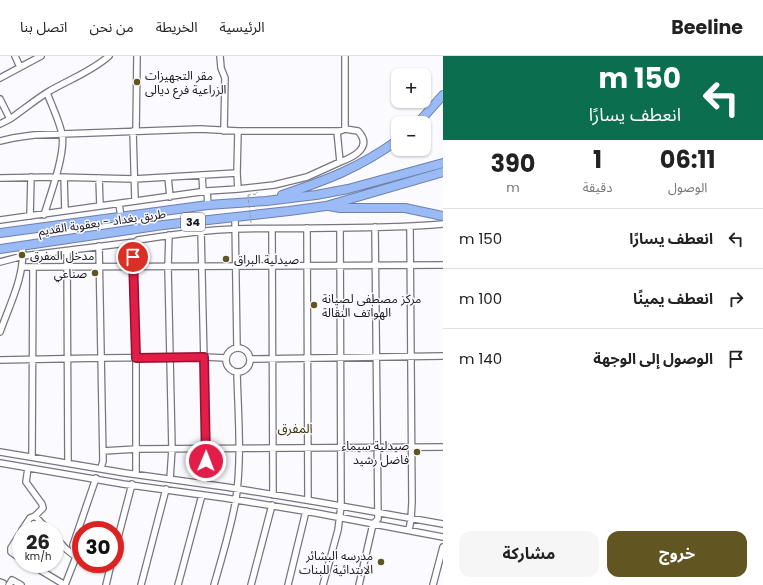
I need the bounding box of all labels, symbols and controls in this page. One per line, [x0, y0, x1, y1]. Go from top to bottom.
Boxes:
text: Beeline [671, 14, 743, 41]
text: اتصل بنا [20, 17, 67, 37]
text: من نحن [89, 17, 134, 37]
text: الخريطة [156, 17, 198, 37]
text: الرئيسية [220, 17, 265, 37]
text: 150 m [598, 59, 681, 98]
place label: مقر التجهيزات الزراعية فرع ديالى [145, 67, 227, 99]
map controls [391, 68, 431, 156]
button: + [391, 68, 431, 108]
icon: left [695, 72, 747, 124]
marker: مقر التجهيزات الزراعية فرع ديالى [132, 77, 142, 87]
text: انعطف يسارًا [589, 102, 681, 127]
button: − [391, 116, 431, 156]
text: 1 [593, 143, 602, 176]
text: 06:11 [660, 143, 716, 176]
text: 390 [490, 147, 535, 180]
text: m [506, 178, 520, 197]
text: دقيقة [583, 178, 612, 197]
text: الوصول [668, 178, 707, 197]
street label: طريق بغداد - بعقوبة القديم [37, 205, 167, 240]
road number: 34 [181, 213, 205, 231]
text: 150 m [459, 228, 502, 249]
text: انعطف يسارًا [629, 228, 713, 249]
icon: left [725, 228, 747, 250]
pin [116, 240, 150, 274]
icon: arrive [122, 246, 144, 268]
place label: مدخل المفرق [30, 247, 94, 264]
marker: مدخل المفرق [17, 250, 27, 260]
place label: صيدلية البراق [234, 251, 299, 268]
marker: صيدلية البراق [221, 254, 231, 264]
place label: صناعي [54, 265, 87, 283]
marker: صناعي [90, 268, 100, 278]
text: 100 m [459, 288, 502, 309]
text: انعطف يمينًا [633, 288, 713, 309]
icon: right [725, 288, 747, 310]
place label: مركز مصطفى لصيانة الهواتف النقالة [322, 290, 421, 321]
marker: مركز مصطفى لصيانة الهواتف النقالة [309, 300, 319, 310]
text: 140 m [459, 348, 502, 369]
text: الوصول إلى الوجهة [593, 348, 713, 369]
icon: arrive [725, 348, 747, 370]
district label: المفرق [277, 419, 313, 438]
place label: صيدلية سيماء فاضل رشيد [341, 437, 409, 468]
position arrow [185, 440, 227, 482]
marker: صيدلية سيماء فاضل رشيد [412, 447, 422, 457]
speed limit sign: 30 [72, 521, 124, 573]
text: 26 [26, 528, 50, 556]
button: مشاركة [459, 531, 599, 577]
button: خروج [607, 531, 747, 577]
place label: مدرسه البشائر الابتدائية للبنات [299, 547, 373, 578]
text: km/h [25, 549, 51, 564]
marker: مدرسه البشائر الابتدائية للبنات [376, 557, 386, 567]

